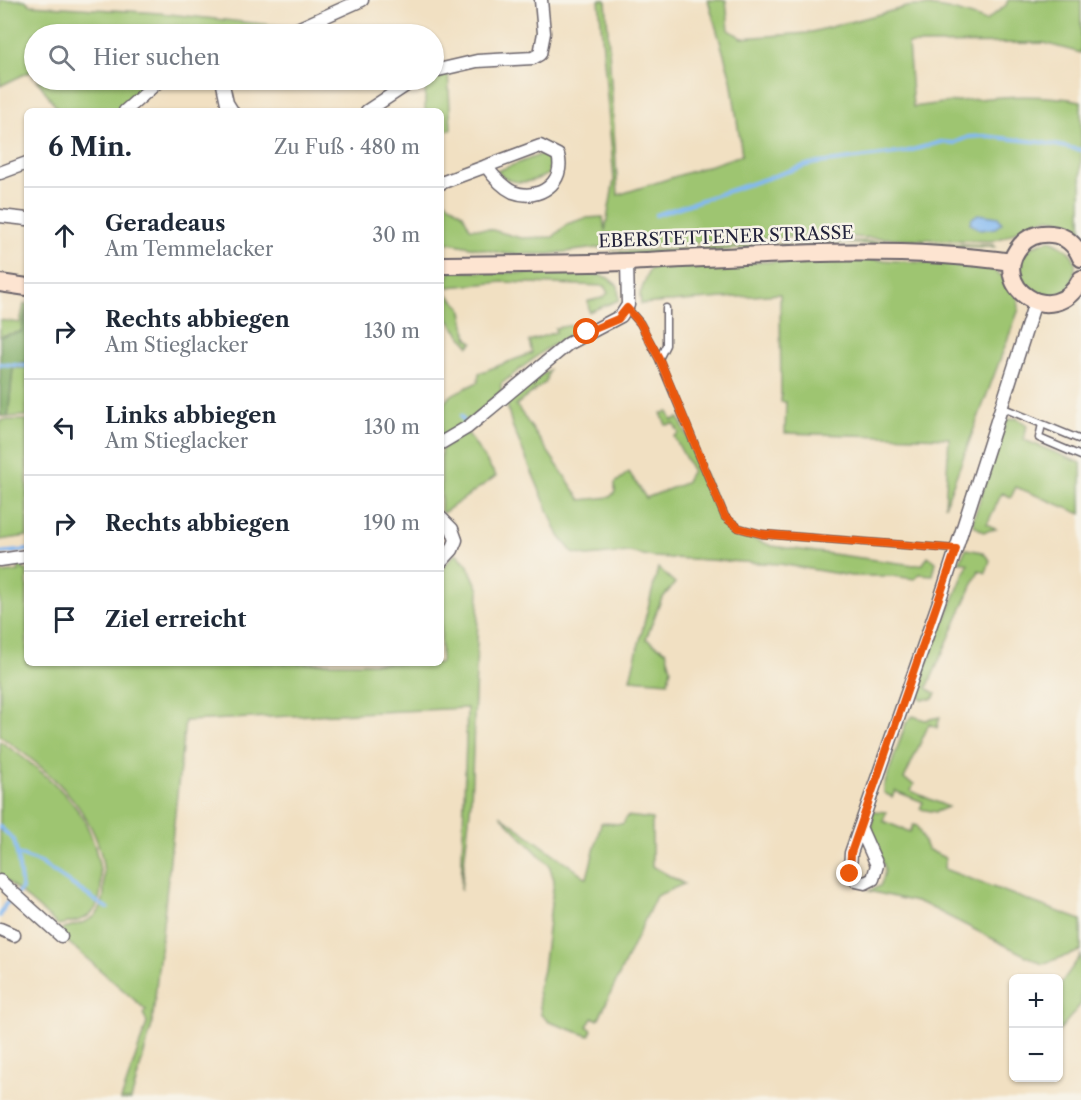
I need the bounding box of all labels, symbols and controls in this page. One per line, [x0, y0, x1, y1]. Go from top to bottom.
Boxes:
search box [24, 24, 444, 90]
icon: search [45, 41, 78, 74]
text: Hier suchen [93, 44, 220, 71]
text: 6 Min. [48, 131, 132, 163]
text: Zu Fuß · 480 m [274, 135, 420, 159]
text: Geradeaus [105, 210, 225, 237]
icon: ahead [48, 219, 81, 252]
street label: EBERSTETTENER STRASSE [598, 222, 854, 252]
text: 30 m [372, 223, 420, 247]
text: Am Temmelacker [105, 237, 273, 261]
text: Rechts abbiegen [105, 306, 290, 333]
icon: right [48, 315, 81, 348]
route start [573, 318, 599, 344]
text: 130 m [364, 319, 420, 343]
text: Am Stieglacker [105, 333, 248, 357]
text: Links abbiegen [105, 402, 277, 429]
icon: left [48, 411, 81, 444]
text: 130 m [364, 415, 420, 439]
text: Am Stieglacker [105, 429, 248, 453]
icon: right [48, 507, 81, 540]
text: Rechts abbiegen [105, 510, 290, 537]
text: 190 m [363, 511, 420, 535]
icon: arrive [48, 603, 81, 636]
text: Ziel erreicht [105, 606, 246, 633]
route end [836, 860, 862, 886]
map controls [1009, 974, 1063, 1082]
button: + [1009, 974, 1063, 1028]
button: − [1009, 1028, 1063, 1082]

